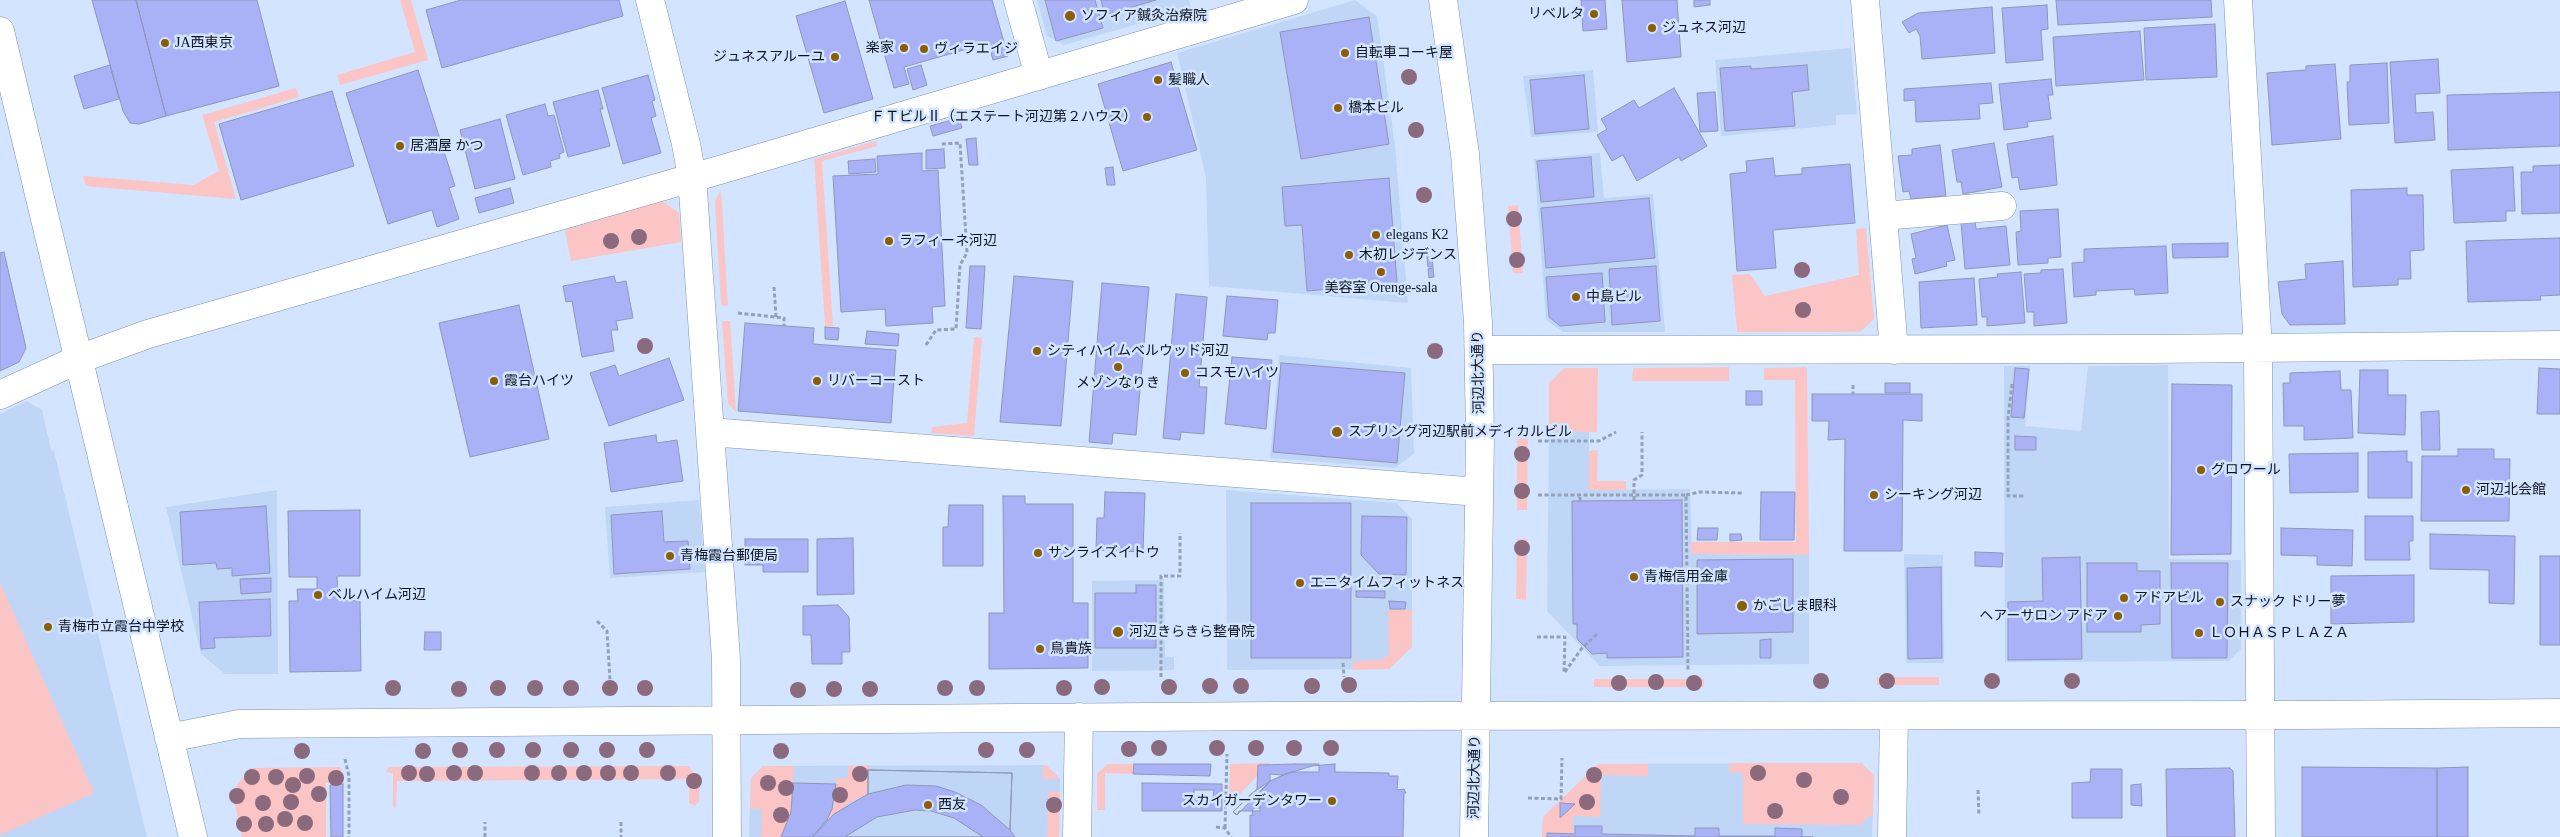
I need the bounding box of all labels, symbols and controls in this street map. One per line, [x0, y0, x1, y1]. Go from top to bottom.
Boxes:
place label: リベルタ [1528, 6, 1584, 22]
place label: ソフィア鍼灸治療院 [1081, 8, 1207, 24]
marker: リベルタ [1588, 8, 1600, 20]
marker: ソフィア鍼灸治療院 [1063, 9, 1077, 23]
place label: ジュネス河辺 [1662, 20, 1746, 36]
marker: ジュネス河辺 [1646, 22, 1658, 34]
place label: JA西東京 [175, 35, 233, 51]
marker: JA西東京 [159, 37, 171, 49]
place label: 楽家 [866, 40, 894, 56]
place label: ヴィラエイジ [934, 41, 1018, 57]
marker: 楽家 [898, 42, 910, 54]
marker: ヴィラエイジ [918, 43, 930, 55]
place label: 自転車コーキ屋 [1355, 45, 1453, 61]
marker: 自転車コーキ屋 [1339, 47, 1351, 59]
place label: ジュネスアルーユ [713, 49, 825, 65]
marker: ジュネスアルーユ [829, 51, 841, 63]
place label: 髪職人 [1168, 72, 1210, 88]
marker: 髪職人 [1152, 74, 1164, 86]
place label: 橋本ビル [1348, 100, 1404, 116]
marker: 橋本ビル [1332, 102, 1344, 114]
place label: ＦＴビルⅡ（エステート河辺第２ハウス） [871, 109, 1137, 125]
marker: ＦＴビルⅡ（エステート河辺第２ハウス） [1141, 111, 1153, 123]
place label: 居酒屋 かつ [410, 138, 483, 154]
marker: 居酒屋 かつ [394, 140, 406, 152]
place label: elegans K2 [1386, 227, 1449, 243]
marker: elegans K2 [1370, 229, 1382, 241]
place label: ラフィーネ河辺 [899, 233, 997, 249]
marker: ラフィーネ河辺 [883, 235, 895, 247]
place label: 木初レジデンス [1359, 247, 1457, 263]
marker: 木初レジデンス [1343, 249, 1355, 261]
marker: 美容室 Orenge-sala [1375, 266, 1387, 278]
place label: 美容室 Orenge-sala [1324, 280, 1438, 296]
place label: 中島ビル [1586, 289, 1642, 305]
marker: 中島ビル [1570, 291, 1582, 303]
street label: 河辺北大通り [1470, 330, 1488, 414]
place label: シティハイムベルウッド河辺 [1047, 343, 1229, 359]
marker: シティハイムベルウッド河辺 [1031, 345, 1043, 357]
marker: メゾンなりき [1112, 361, 1124, 373]
place label: コスモハイツ [1195, 365, 1279, 381]
marker: コスモハイツ [1179, 367, 1191, 379]
place label: 霞台ハイツ [504, 373, 574, 389]
place label: リバーコースト [827, 373, 925, 389]
marker: 霞台ハイツ [488, 375, 500, 387]
marker: リバーコースト [811, 375, 823, 387]
place label: メゾンなりき [1076, 375, 1160, 391]
place label: スプリング河辺駅前メディカルビル [1348, 424, 1572, 440]
marker: スプリング河辺駅前メディカルビル [1330, 425, 1344, 439]
place label: グロワール [2211, 462, 2281, 478]
marker: グロワール [2195, 464, 2207, 476]
place label: 河辺北会館 [2476, 482, 2546, 498]
marker: 河辺北会館 [2460, 484, 2472, 496]
place label: シーキング河辺 [1884, 487, 1982, 503]
marker: シーキング河辺 [1868, 489, 1880, 501]
place label: サンライズイトウ [1048, 545, 1160, 561]
marker: サンライズイトウ [1032, 547, 1044, 559]
place label: 青梅霞台郵便局 [680, 548, 778, 564]
marker: 青梅霞台郵便局 [664, 550, 676, 562]
place label: 青梅信用金庫 [1644, 569, 1728, 585]
marker: 青梅信用金庫 [1628, 571, 1640, 583]
place label: エニタイムフィットネス [1310, 575, 1464, 591]
marker: エニタイムフィットネス [1294, 577, 1306, 589]
place label: ベルハイム河辺 [328, 587, 426, 603]
marker: ベルハイム河辺 [312, 589, 324, 601]
place label: アドアビル [2134, 590, 2204, 606]
marker: アドアビル [2118, 592, 2130, 604]
place label: スナック ドリー夢 [2230, 594, 2345, 610]
marker: スナック ドリー夢 [2214, 596, 2226, 608]
place label: かごしま眼科 [1753, 598, 1837, 614]
marker: かごしま眼科 [1735, 599, 1749, 613]
place label: ヘアーサロン アドア [1979, 608, 2108, 624]
marker: ヘアーサロン アドア [2112, 610, 2124, 622]
place label: 青梅市立霞台中学校 [58, 619, 184, 635]
marker: 青梅市立霞台中学校 [42, 621, 54, 633]
place label: 河辺きらきら整骨院 [1129, 624, 1255, 640]
marker: 河辺きらきら整骨院 [1111, 625, 1125, 639]
place label: ＬＯＨＡＳＰＬＡＺＡ [2209, 625, 2349, 641]
marker: ＬＯＨＡＳＰＬＡＺＡ [2193, 627, 2205, 639]
place label: 鳥貴族 [1050, 641, 1092, 657]
marker: 鳥貴族 [1034, 643, 1046, 655]
street label: 河辺北大通り [1466, 735, 1484, 819]
place label: スカイガーデンタワー [1182, 793, 1322, 809]
marker: スカイガーデンタワー [1326, 795, 1338, 807]
place label: 西友 [938, 797, 966, 813]
marker: 西友 [922, 799, 934, 811]

